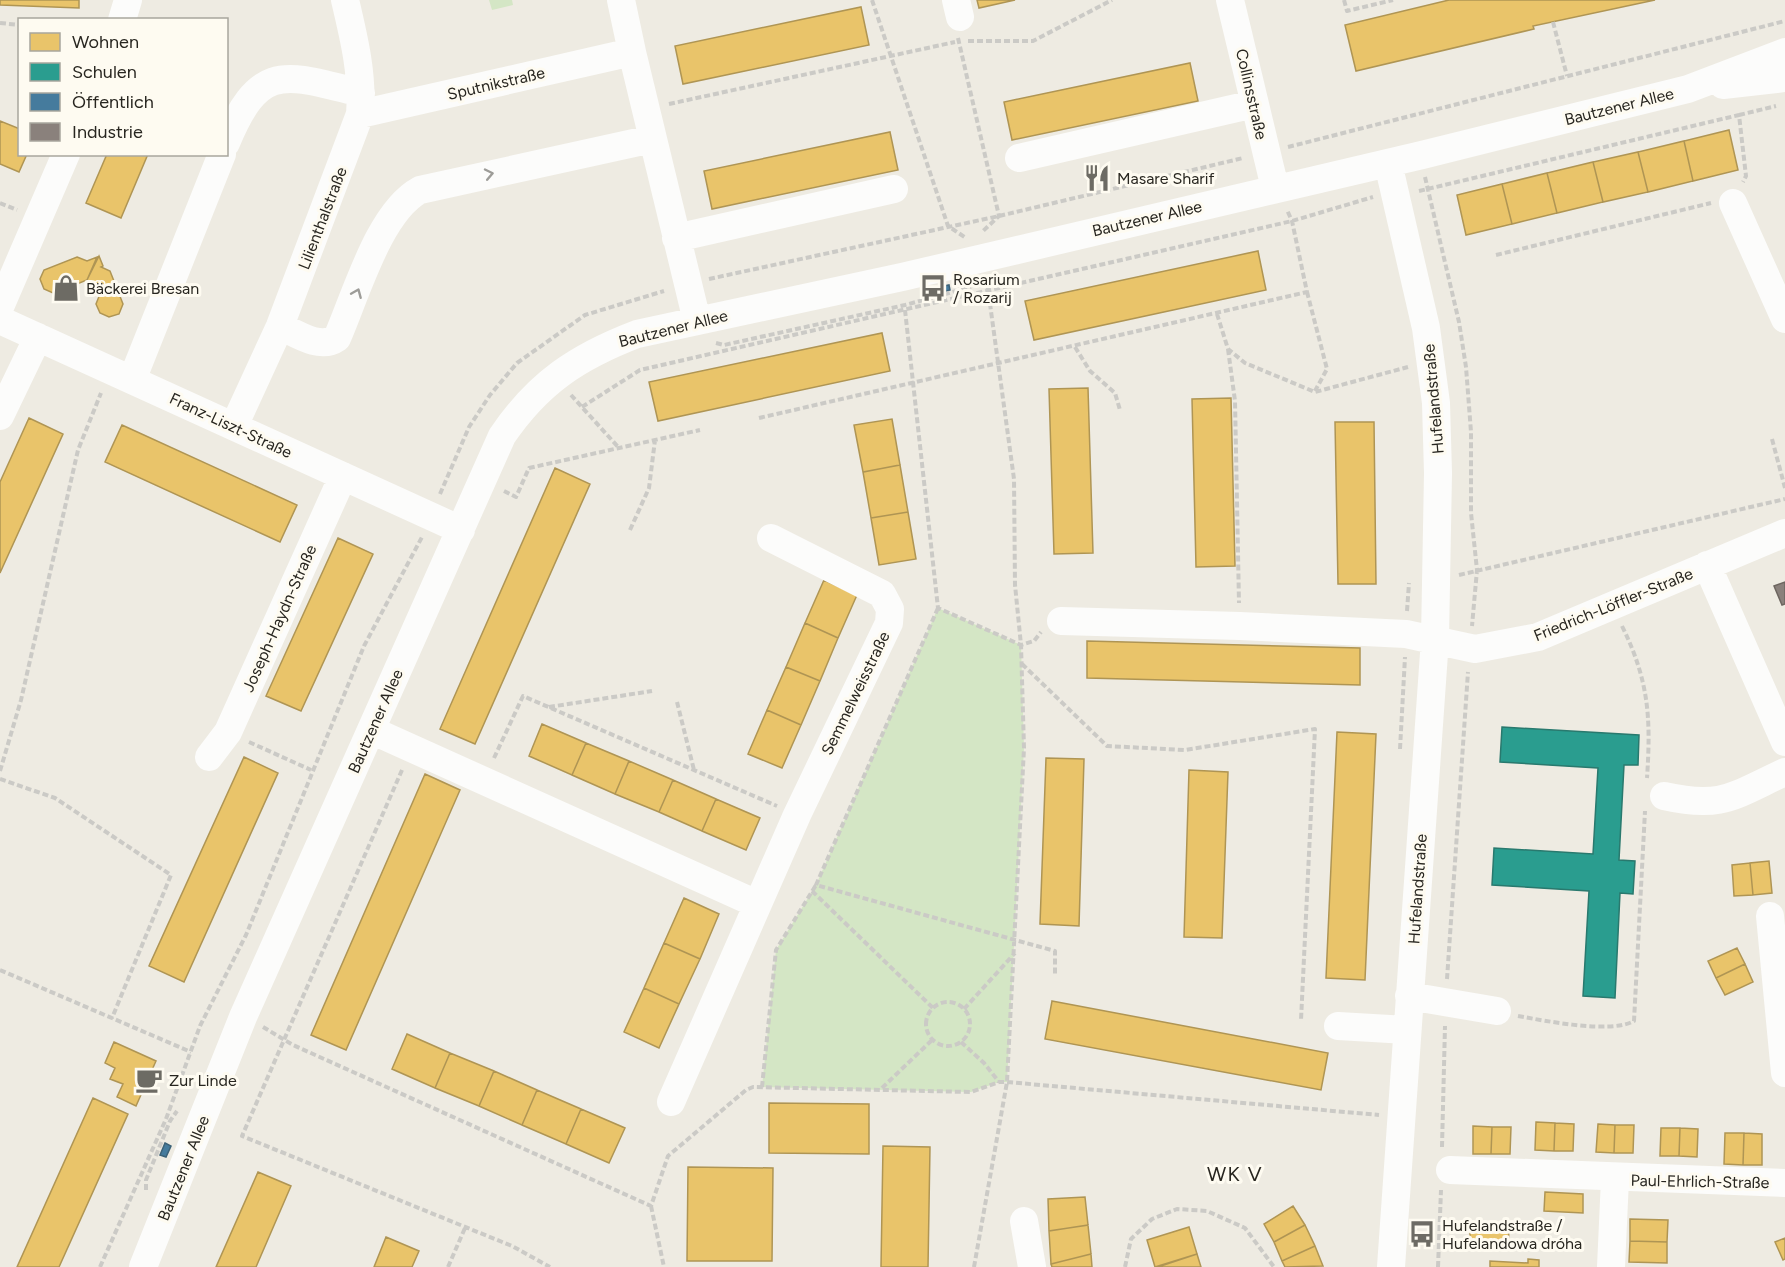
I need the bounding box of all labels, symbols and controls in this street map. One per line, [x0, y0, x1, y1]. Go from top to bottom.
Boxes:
legend [18, 18, 228, 156]
text: Wohnen [72, 31, 139, 53]
street label: Collinsstraße [1232, 47, 1271, 142]
text: Schulen [72, 61, 137, 83]
street label: Sputnikstraße [446, 63, 547, 104]
street label: Bautzener Allee [1563, 84, 1676, 129]
text: Öffentlich [72, 91, 154, 113]
text: Industrie [72, 121, 143, 143]
restaurant icon: Masare Sharif [1082, 163, 1112, 193]
street label: Lilienthalstraße [294, 164, 351, 272]
one-way arrow [484, 169, 494, 182]
place label: Masare Sharif [1117, 169, 1214, 188]
street label: Bautzener Allee [1090, 197, 1204, 240]
place label: Rosarium / Rozarij [953, 270, 1020, 307]
shop icon: Bäckerei Bresan [51, 273, 81, 303]
bus stop icon: Rosarium / Rozarij [918, 273, 948, 303]
place label: Bäckerei Bresan [86, 279, 199, 298]
one-way arrow [350, 288, 362, 299]
street label: Bautzener Allee [617, 306, 730, 351]
street label: Hufelandstraße [1419, 343, 1448, 455]
street label: Franz-Liszt-Straße [167, 389, 295, 462]
street label: Joseph-Haydn-Straße [238, 541, 321, 695]
street label: Friedrich-Löffler-Straße [1531, 564, 1696, 645]
street label: Semmelweisstraße [817, 628, 894, 758]
street label: Bautzener Allee [344, 666, 407, 776]
street label: Hufelandstraße [1404, 833, 1431, 945]
cafe icon: Zur Linde [134, 1065, 164, 1095]
place label: Zur Linde [169, 1071, 237, 1090]
street label: Bautzener Allee [154, 1113, 213, 1224]
district label: WK V [1207, 1162, 1263, 1186]
street label: Paul-Ehrlich-Straße [1630, 1171, 1770, 1192]
place label: Hufelandstraße / Hufelandowa dróha [1442, 1216, 1582, 1253]
bus stop icon: Hufelandstraße / Hufelandowa dróha [1407, 1219, 1437, 1249]

